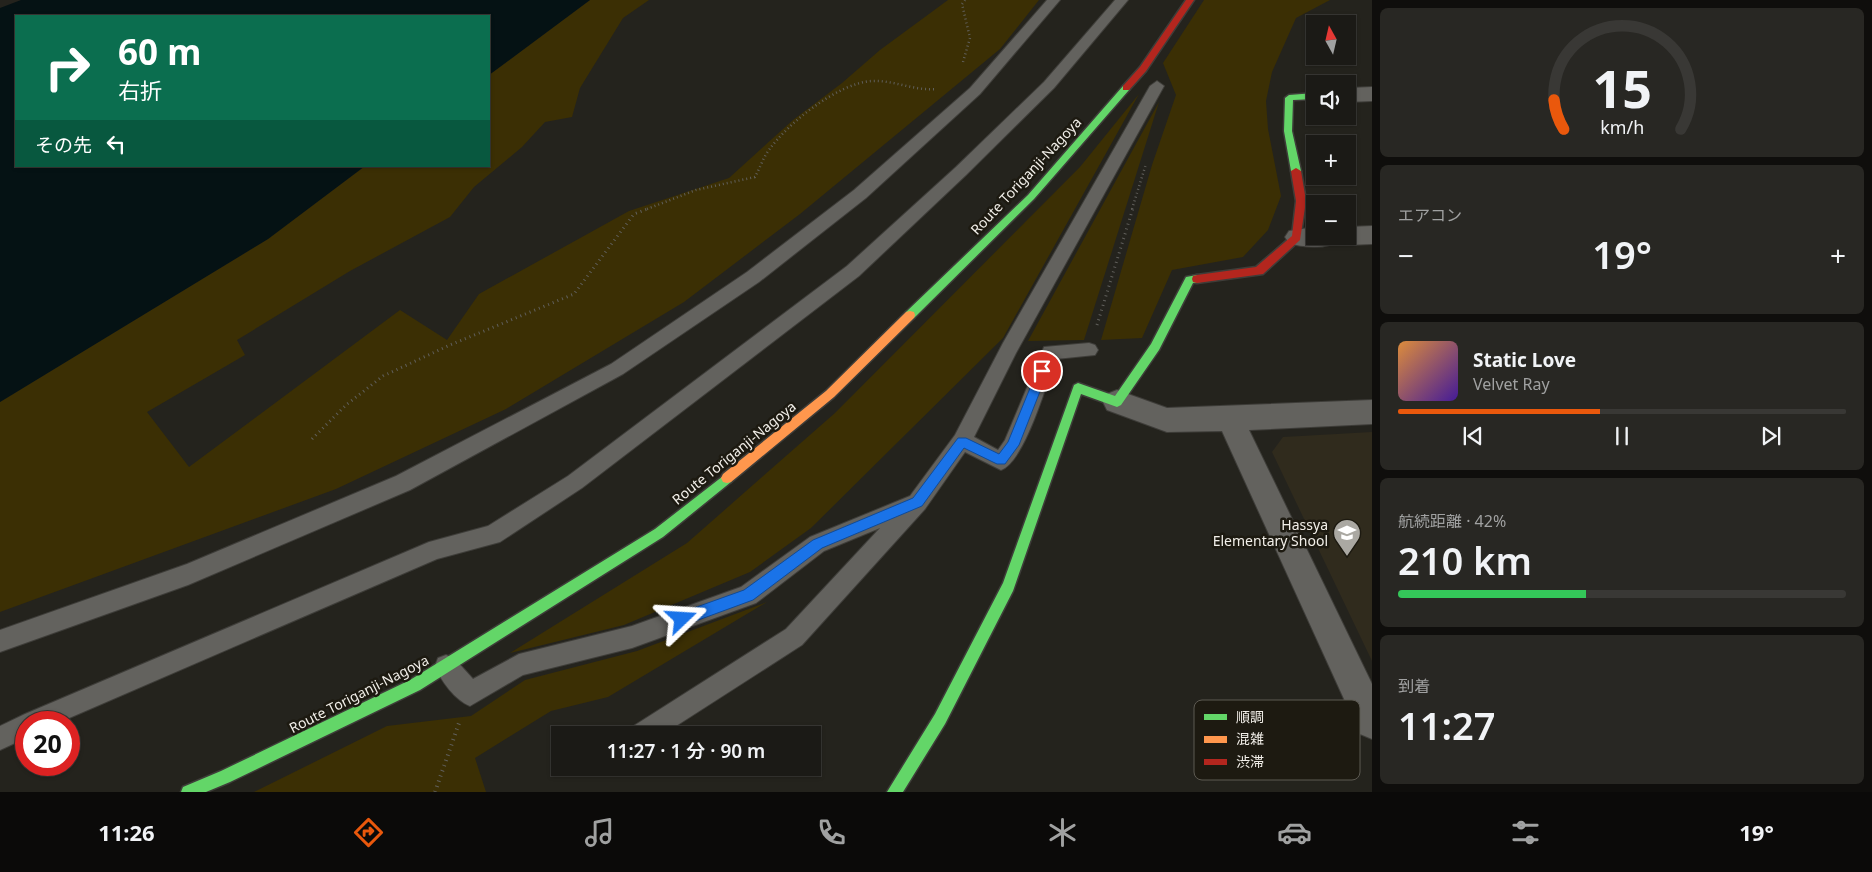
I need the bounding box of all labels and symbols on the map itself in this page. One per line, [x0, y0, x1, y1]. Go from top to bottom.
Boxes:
north arrow [1306, 15, 1356, 65]
street label: Route Toriganji-Nagoya [966, 113, 1085, 239]
pin [1021, 350, 1063, 392]
street label: Route Toriganji-Nagoya [668, 397, 800, 509]
place label: Hassya Elementary Shool [1213, 515, 1328, 550]
school or university icon: Hassya Elementary Shool [1332, 518, 1362, 557]
position arrow [655, 592, 707, 644]
street label: Route Toriganji-Nagoya [286, 650, 432, 737]
legend [1194, 700, 1360, 780]
text: 順調 [1236, 707, 1264, 726]
speed limit sign: 20 [15, 711, 80, 776]
text: 混雑 [1236, 729, 1264, 748]
text: 渋滞 [1236, 752, 1264, 771]

